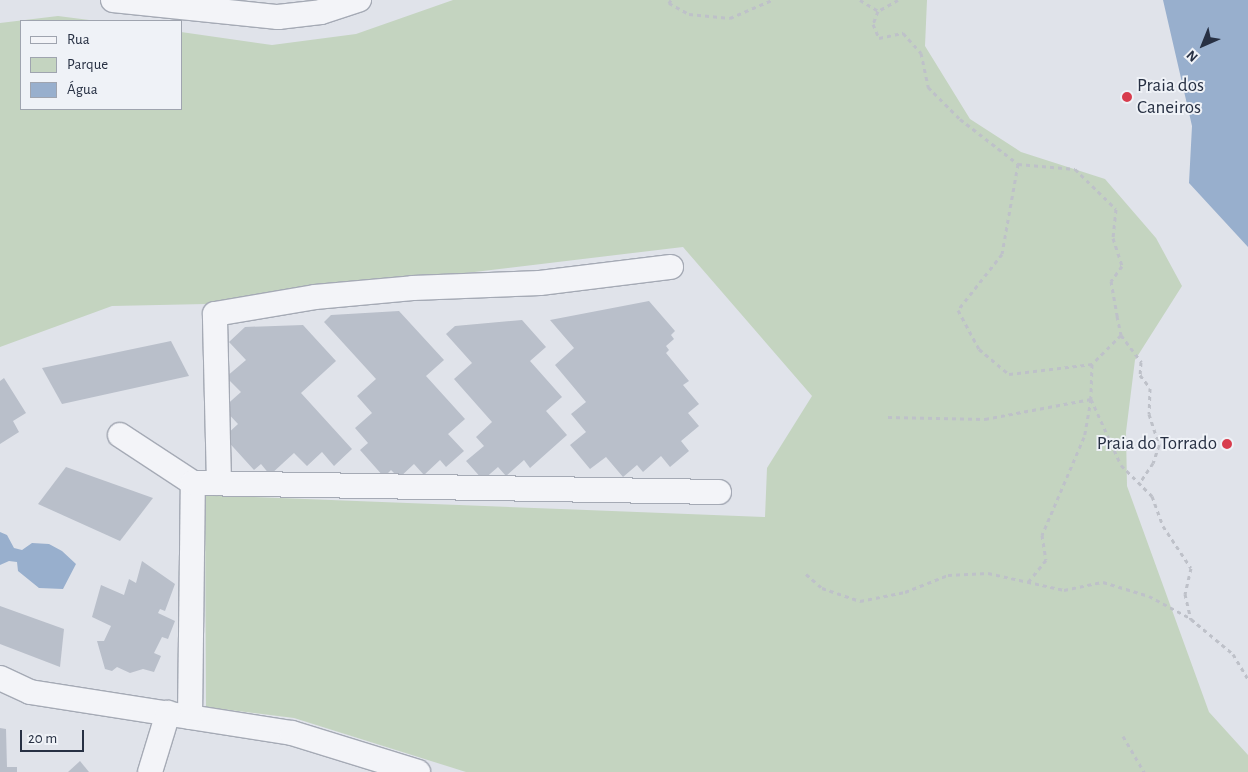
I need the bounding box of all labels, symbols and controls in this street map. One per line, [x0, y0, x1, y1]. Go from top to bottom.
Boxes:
legend [20, 20, 182, 110]
north arrow [1178, 20, 1228, 70]
text: Rua [67, 32, 90, 47]
text: N [1184, 47, 1201, 64]
text: Parque [67, 57, 108, 72]
place label: Praia dos Caneiros [1137, 75, 1204, 119]
text: Água [67, 82, 98, 97]
marker: Praia dos Caneiros [1121, 91, 1133, 103]
place label: Praia do Torrado [1097, 433, 1217, 455]
marker: Praia do Torrado [1221, 438, 1233, 450]
scale bar [22, 720, 86, 752]
text: 20 m [28, 731, 57, 746]

